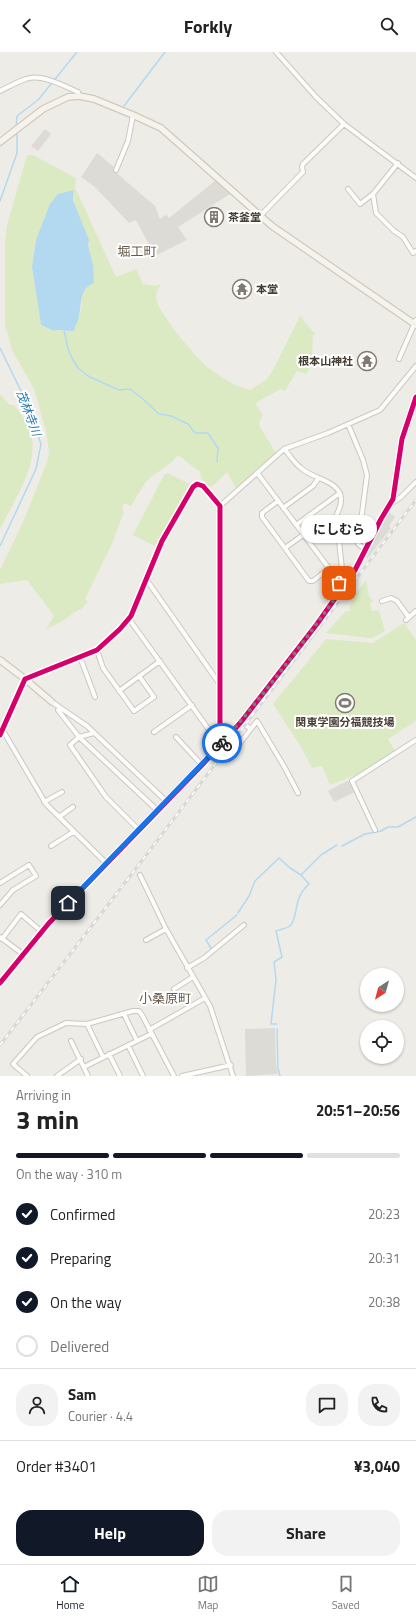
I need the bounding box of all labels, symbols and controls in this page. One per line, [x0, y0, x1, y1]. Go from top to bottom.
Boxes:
text: Forkly [184, 13, 232, 40]
icon: back [16, 15, 38, 37]
icon: search [378, 15, 400, 37]
building icon: 茶釜堂 [203, 206, 225, 228]
place label: 茶釜堂 [228, 209, 261, 225]
district label: 堀工町 [117, 241, 157, 261]
temple icon: 本堂 [231, 278, 253, 300]
place label: 本堂 [256, 281, 278, 297]
temple icon: 根本山神社 [356, 350, 378, 372]
place label: 根本山神社 [298, 353, 353, 369]
water label: 茂林寺川 [12, 387, 47, 441]
callout: にしむら [301, 515, 377, 543]
text: にしむら [313, 519, 365, 539]
pin [322, 566, 356, 600]
icon: bag [328, 572, 350, 594]
sports icon: 関東学園分福競技場 [334, 692, 356, 714]
place label: 関東学園分福競技場 [296, 714, 395, 730]
courier [202, 723, 242, 763]
icon: bike [211, 732, 233, 754]
pin [51, 886, 85, 920]
icon: home [57, 892, 79, 914]
north arrow [360, 968, 404, 1012]
map controls [360, 968, 404, 1064]
district label: 小桑原町 [139, 988, 191, 1008]
button: locate [360, 1020, 404, 1064]
text: Arriving in [16, 1085, 71, 1105]
text: 20:51–20:56 [316, 1099, 400, 1122]
text: 3 min [16, 1100, 79, 1139]
text: On the way · 310 m [16, 1164, 122, 1184]
icon: check [16, 1203, 38, 1225]
text: Confirmed [50, 1203, 115, 1226]
text: 20:23 [368, 1204, 400, 1224]
icon: check [16, 1247, 38, 1269]
text: Preparing [50, 1247, 111, 1270]
text: 20:31 [368, 1248, 400, 1268]
icon: check [16, 1291, 38, 1313]
text: On the way [50, 1291, 122, 1314]
text: 20:38 [368, 1292, 400, 1312]
text: Delivered [50, 1335, 109, 1358]
text: Sam [68, 1383, 96, 1406]
button: person [16, 1384, 58, 1426]
button: chat [306, 1384, 348, 1426]
button: phone [358, 1384, 400, 1426]
text: Courier · 4.4 [68, 1406, 133, 1426]
text: Order #3401 [16, 1455, 97, 1478]
text: ¥3,040 [354, 1455, 400, 1478]
button: Help [16, 1510, 204, 1556]
button: Share [212, 1510, 400, 1556]
tab: Home [56, 1573, 84, 1613]
tab: Map [197, 1573, 219, 1613]
tab: Saved [332, 1573, 360, 1613]

